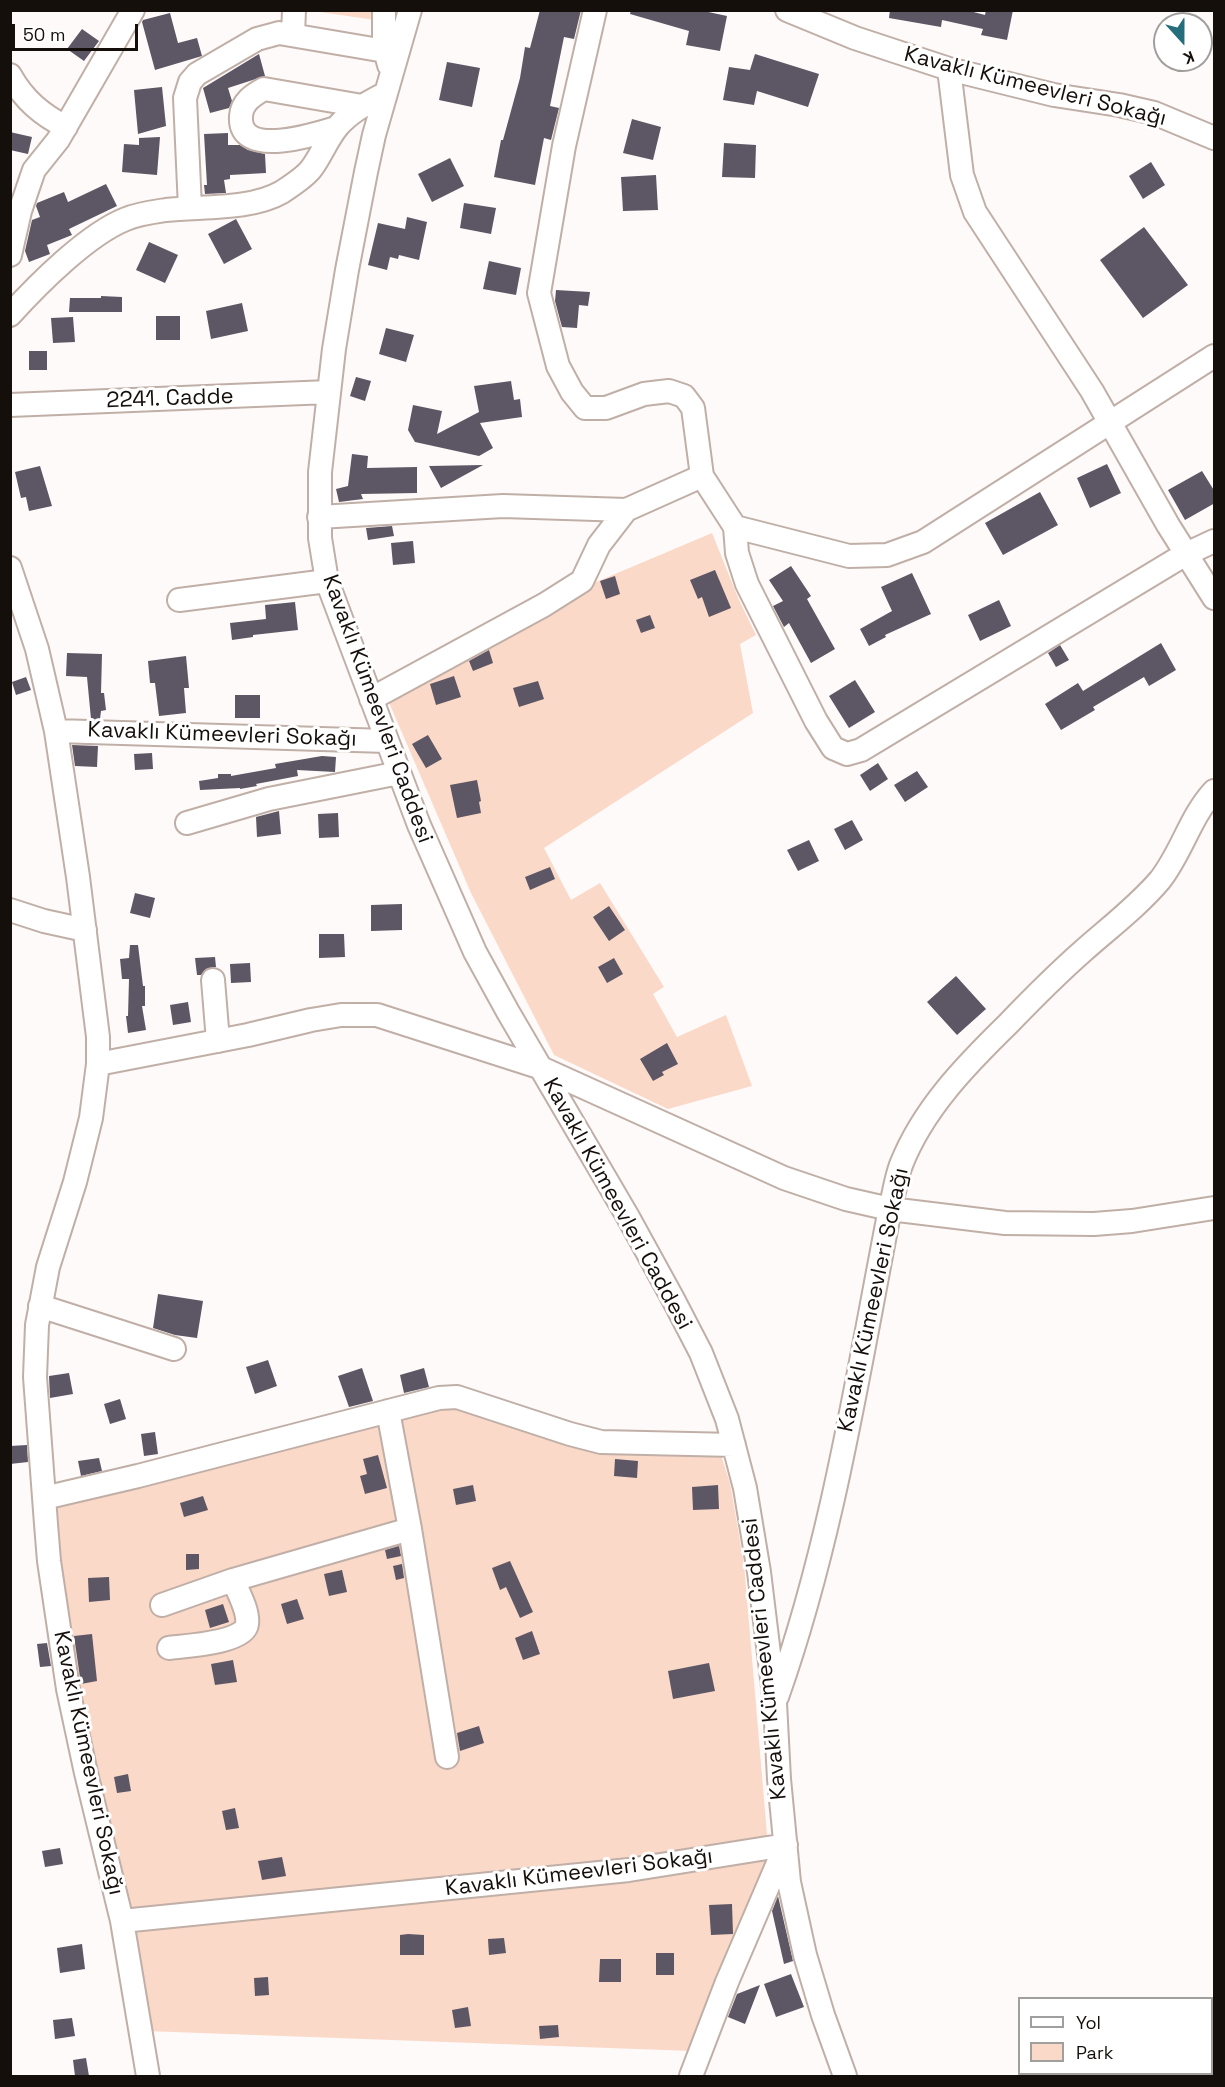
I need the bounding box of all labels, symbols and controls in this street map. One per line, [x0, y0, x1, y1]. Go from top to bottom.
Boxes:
scale bar [15, 12, 141, 50]
north arrow [1153, 12, 1213, 72]
text: 50 m [23, 23, 65, 46]
street label: Kavaklı Kümeevleri Sokağı [901, 42, 1169, 132]
text: K [1180, 46, 1197, 69]
street label: 2241. Cadde [106, 384, 234, 414]
street label: Kavaklı Kümeevleri Caddesi [316, 571, 438, 847]
street label: Kavaklı Kümeevleri Sokağı [87, 717, 357, 753]
street label: Kavaklı Kümeevleri Caddesi [537, 1074, 697, 1334]
street label: Kavaklı Kümeevleri Sokağı [833, 1166, 915, 1434]
street label: Kavaklı Kümeevleri Caddesi [737, 1517, 793, 1801]
street label: Kavaklı Kümeevleri Sokağı [47, 1629, 129, 1897]
street label: Kavaklı Kümeevleri Sokağı [444, 1843, 714, 1903]
legend [1018, 1997, 1213, 2075]
text: Yol [1076, 2011, 1101, 2034]
text: Park [1076, 2041, 1113, 2064]

